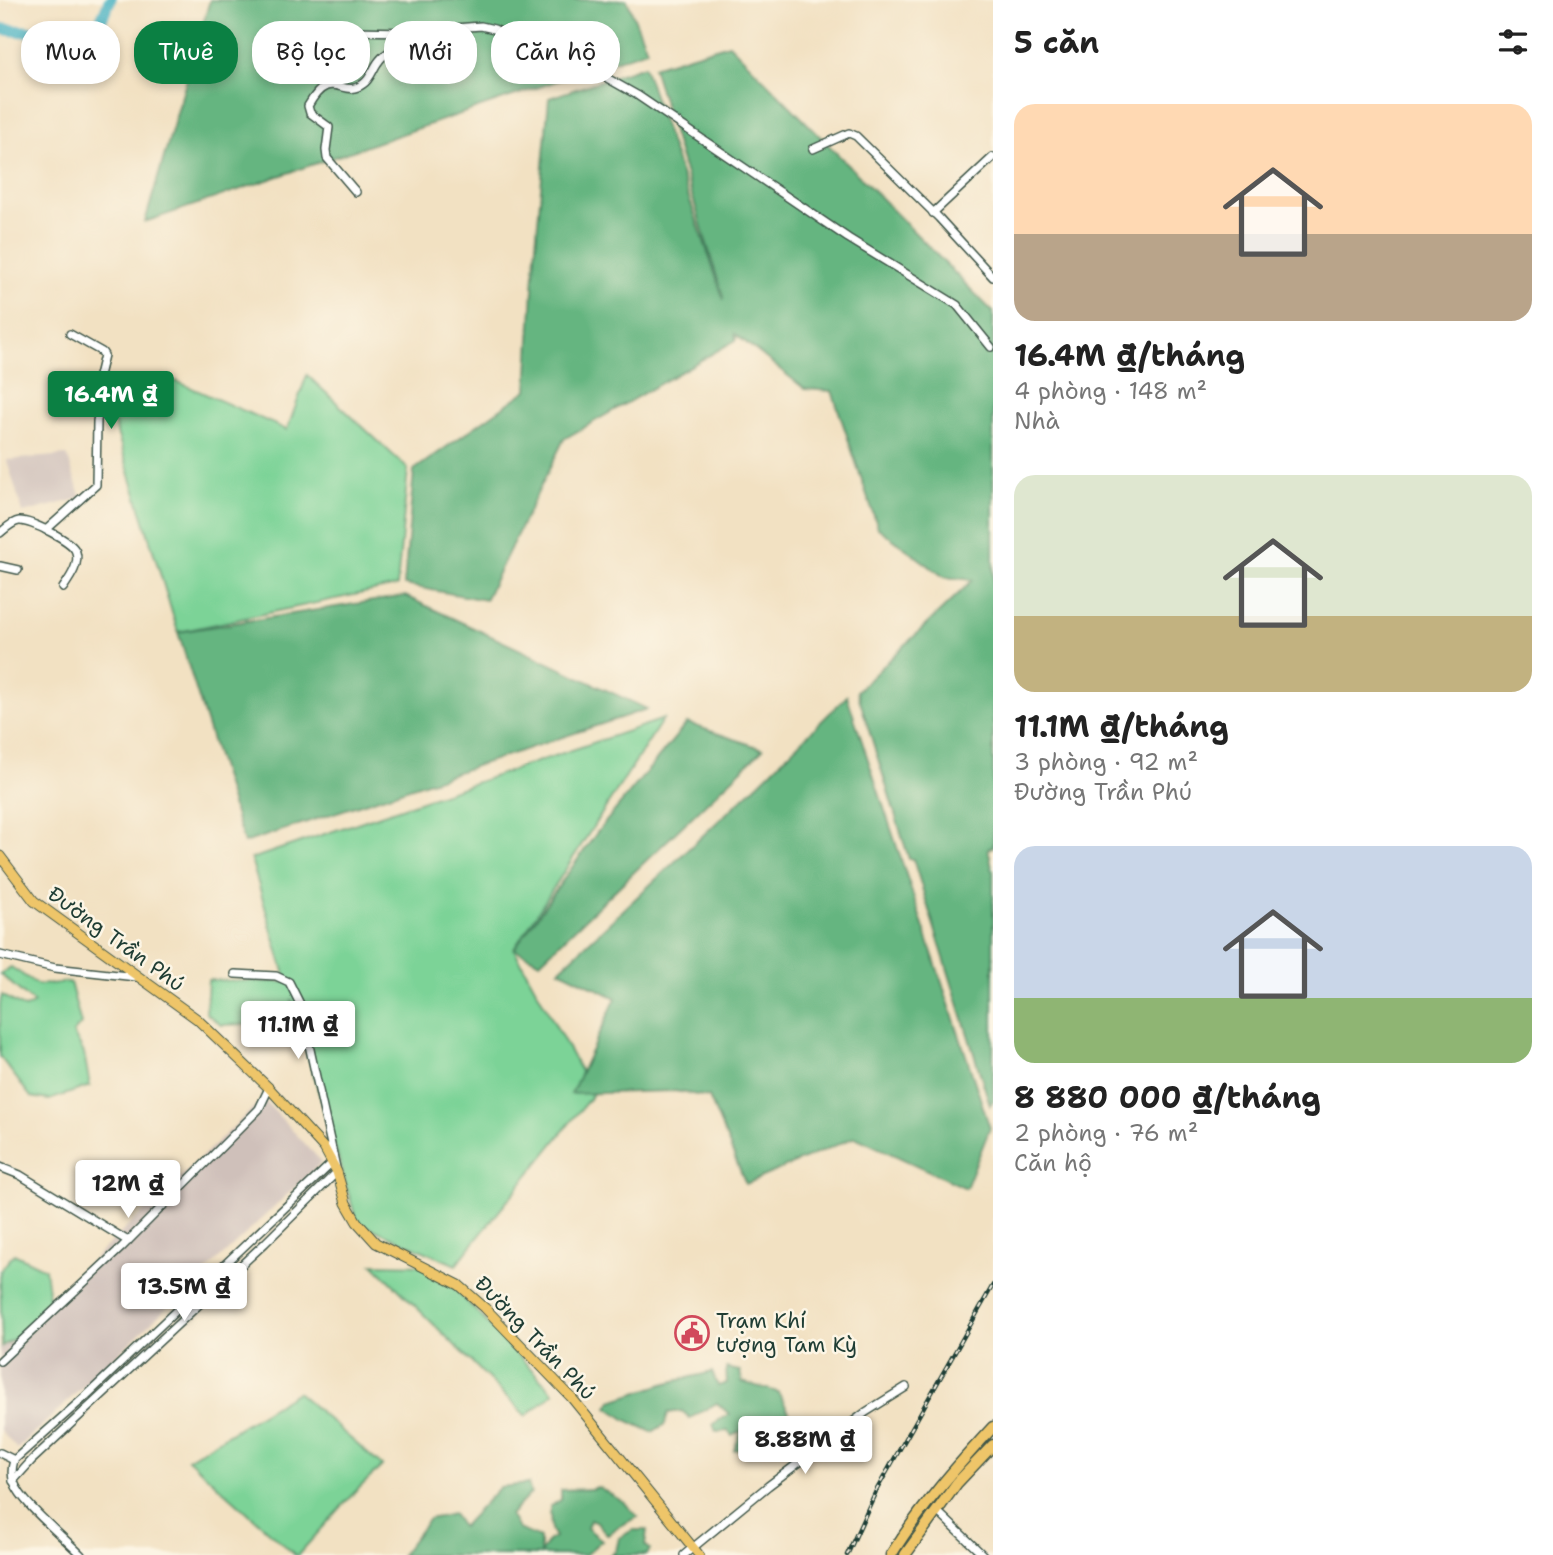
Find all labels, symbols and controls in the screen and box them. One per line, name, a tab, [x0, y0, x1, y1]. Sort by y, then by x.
chip: Mua	[21, 21, 120, 84]
chip: Thuê	[134, 21, 238, 84]
chip: Bộ lọc	[252, 21, 370, 84]
chip: Mới	[384, 21, 477, 84]
chip: Căn hộ	[491, 21, 620, 84]
text: 5 căn	[1014, 22, 1099, 63]
icon: filters	[1494, 23, 1532, 61]
icon: home	[1210, 149, 1336, 275]
text: 16.4M ₫/tháng	[1014, 335, 1245, 376]
pin: 16.4M ₫	[46, 372, 176, 431]
text: 4 phòng · 148 m²	[1014, 376, 1207, 406]
text: 16.4M ₫	[64, 379, 158, 409]
text: Nhà	[1014, 406, 1060, 436]
icon: home	[1210, 520, 1336, 646]
text: 11.1M ₫/tháng	[1014, 706, 1229, 747]
text: 3 phòng · 92 m²	[1014, 747, 1198, 777]
text: Đường Trần Phú	[1014, 777, 1192, 807]
street label: Đường Trần Phú	[42, 880, 190, 998]
icon: home	[1210, 891, 1336, 1017]
pin: 11.1M ₫	[233, 1002, 363, 1061]
text: 11.1M ₫	[257, 1009, 339, 1039]
text: 8 880 000 ₫/tháng	[1014, 1077, 1321, 1118]
text: 2 phòng · 76 m²	[1014, 1118, 1198, 1148]
text: Căn hộ	[1014, 1148, 1092, 1178]
pin: 12M ₫	[79, 1160, 177, 1220]
text: 12M ₫	[91, 1168, 165, 1198]
pin: 13.5M ₫	[119, 1264, 249, 1323]
street label: Đường Trần Phú	[468, 1270, 602, 1406]
text: 13.5M ₫	[137, 1271, 231, 1301]
place label: Trạm Khí tượng Tam Kỳ	[716, 1307, 857, 1359]
public building icon: Trạm Khí tượng Tam Kỳ	[673, 1314, 711, 1352]
pin: 8.88M ₫	[740, 1416, 870, 1476]
text: 8.88M ₫	[754, 1424, 856, 1454]

